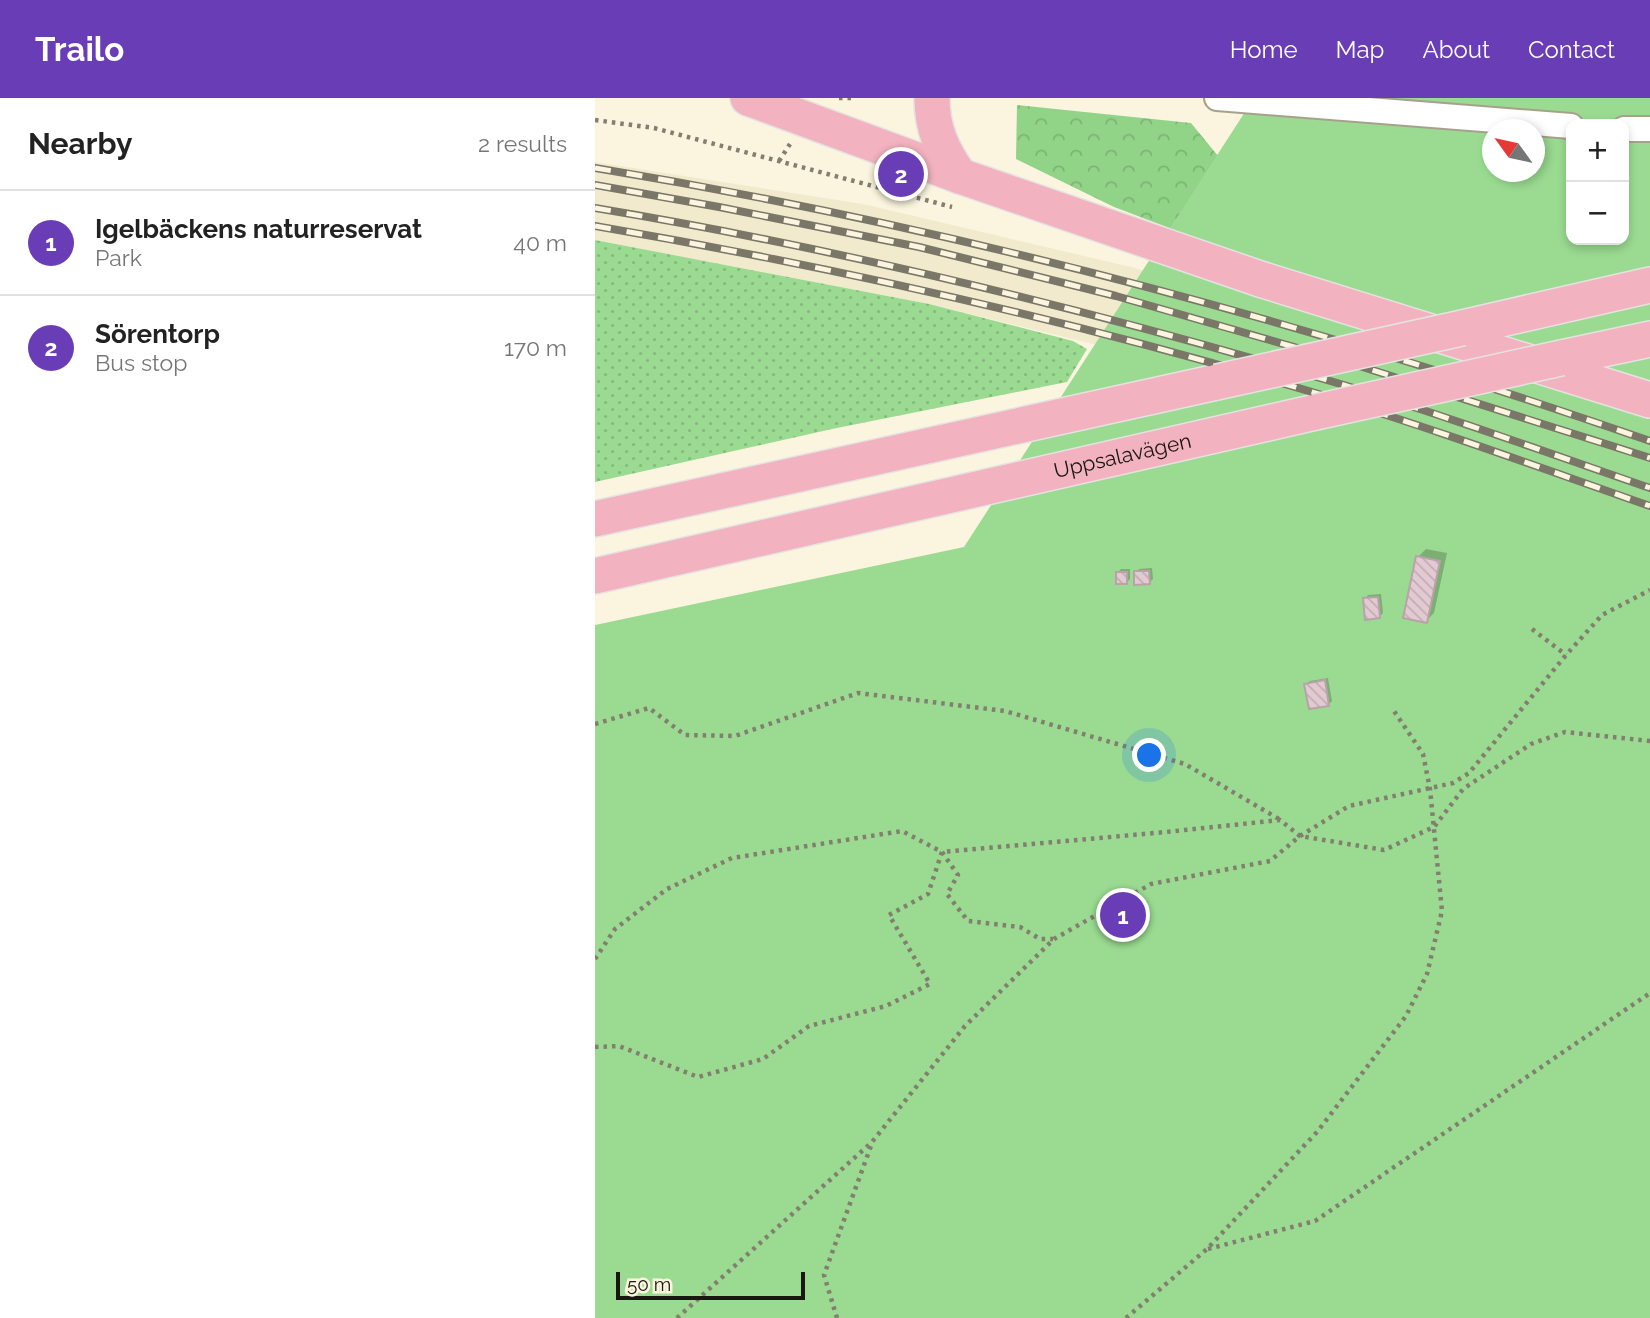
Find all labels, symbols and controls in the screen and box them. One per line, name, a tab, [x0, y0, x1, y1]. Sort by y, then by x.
text: Trailo	[35, 30, 124, 69]
text: Home	[1230, 35, 1298, 64]
text: Map	[1336, 35, 1384, 64]
text: About	[1422, 35, 1490, 64]
text: Contact	[1528, 35, 1615, 64]
north arrow	[1482, 119, 1545, 182]
map controls	[1566, 119, 1629, 245]
button: +	[1566, 119, 1629, 182]
text: Nearby	[28, 126, 132, 161]
text: 2 results	[478, 130, 567, 157]
pin: 2	[878, 148, 924, 200]
button: −	[1566, 182, 1629, 245]
text: Igelbäckens naturreservat	[95, 214, 422, 244]
text: 1	[45, 229, 57, 256]
text: 40 m	[513, 229, 567, 256]
text: Park	[95, 244, 142, 271]
text: Sörentorp	[95, 319, 220, 349]
text: 2	[45, 334, 57, 361]
text: 170 m	[504, 334, 567, 361]
text: Bus stop	[95, 349, 187, 376]
street label: Uppsalavägen	[1051, 428, 1193, 483]
your location	[1132, 738, 1166, 772]
pin: 1	[1100, 889, 1146, 941]
scale bar	[616, 1269, 805, 1301]
text: 50 m	[627, 1273, 671, 1295]

